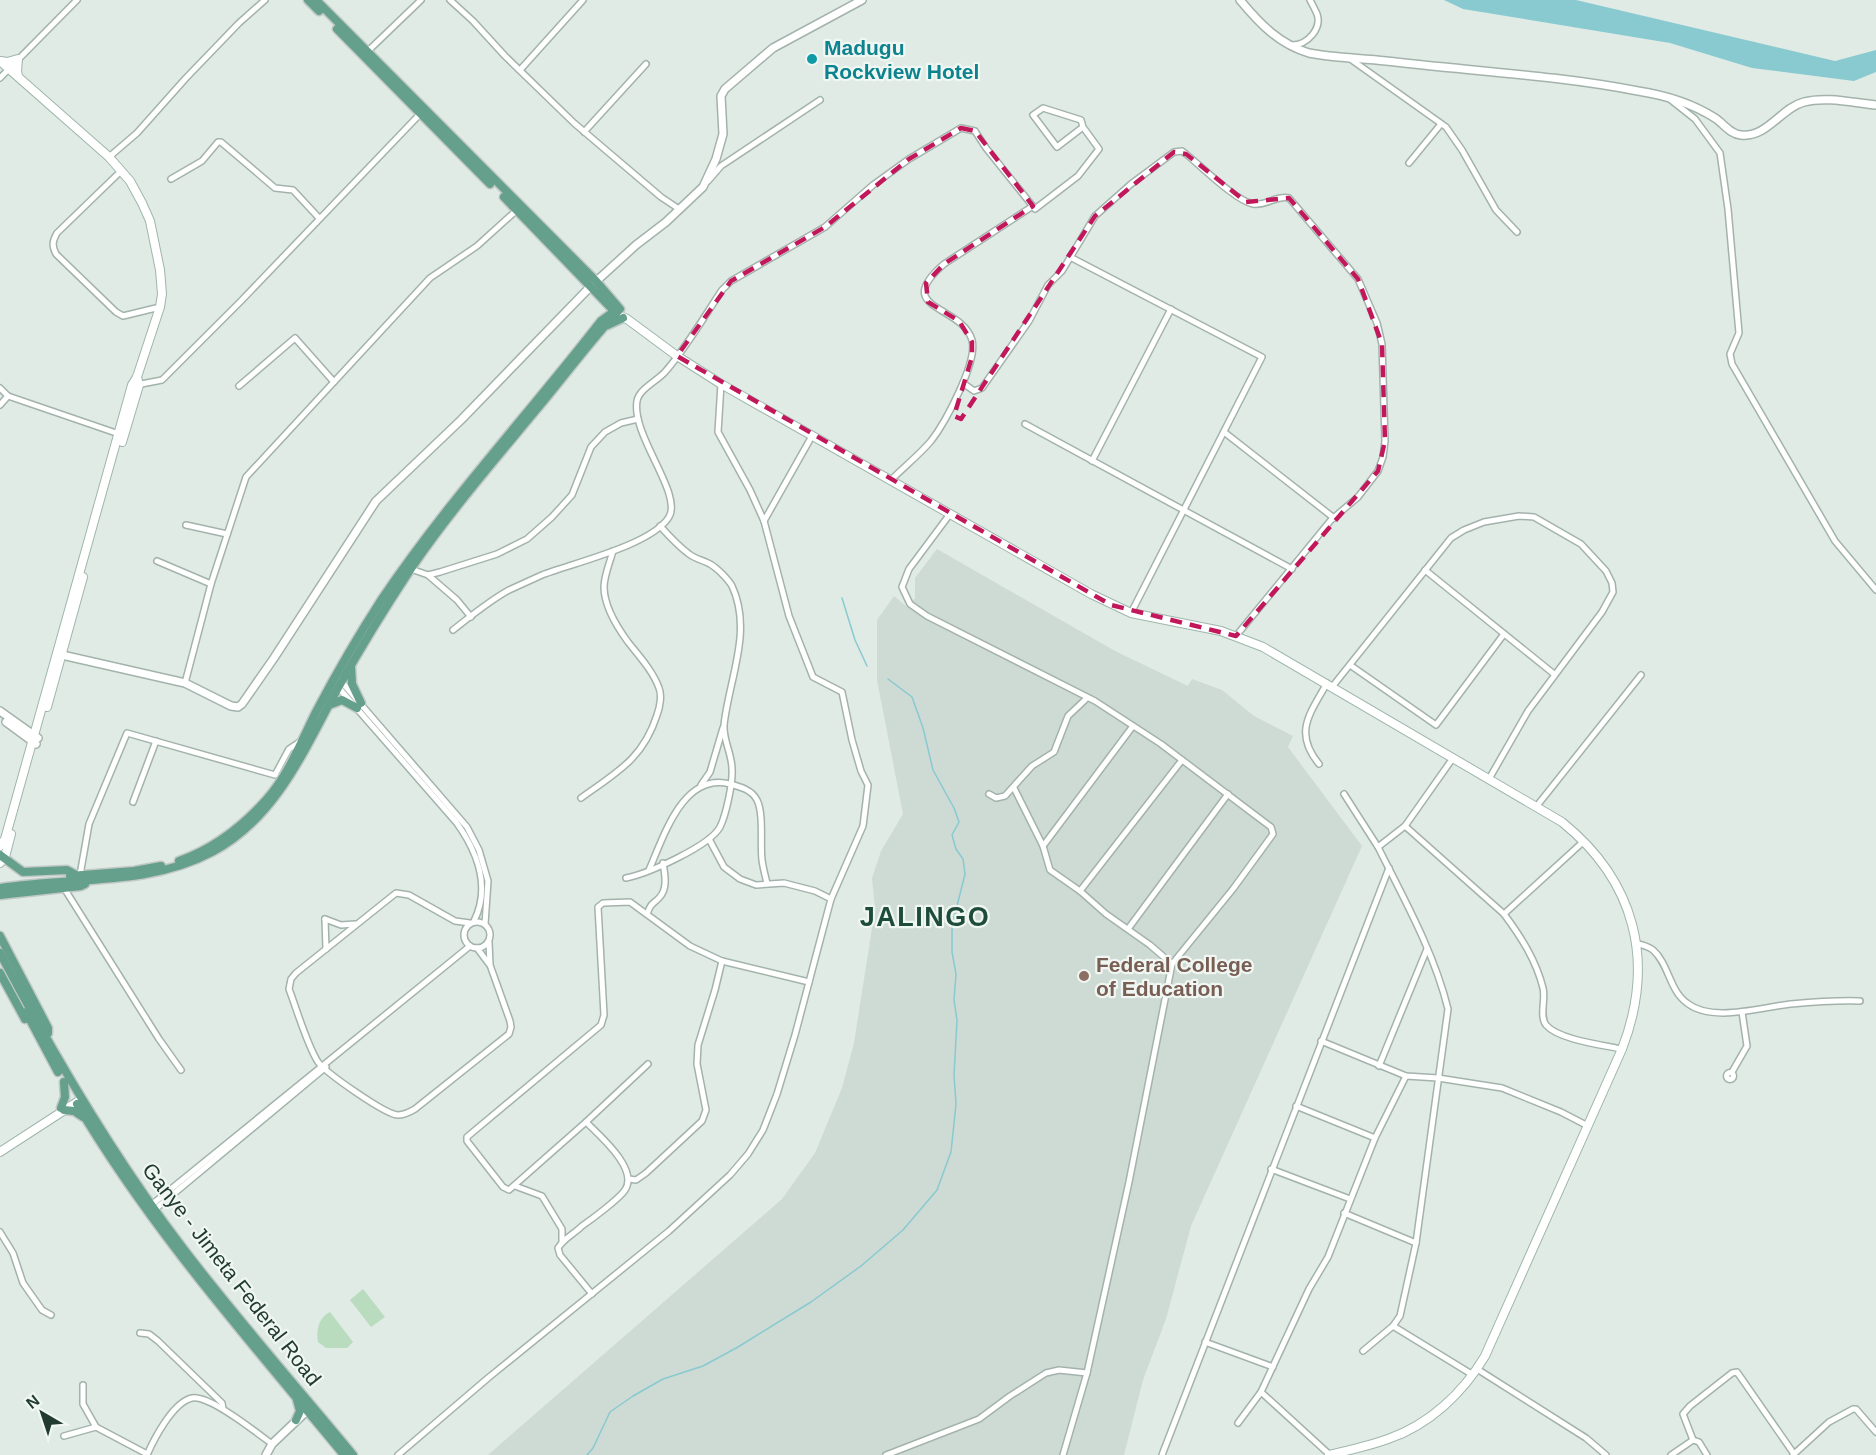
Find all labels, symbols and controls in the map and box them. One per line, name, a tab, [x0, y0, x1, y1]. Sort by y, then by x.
place label: Madugu Rockview Hotel	[824, 36, 979, 83]
marker: Madugu Rockview Hotel	[805, 52, 819, 66]
district label: JALINGO	[860, 902, 990, 932]
place label: Federal College of Education	[1096, 953, 1252, 1000]
marker: Federal College of Education	[1077, 969, 1091, 983]
street label: Ganye - Jimeta Federal Road	[138, 1158, 326, 1390]
north arrow	[12, 1383, 72, 1443]
text: N	[23, 1391, 43, 1412]

